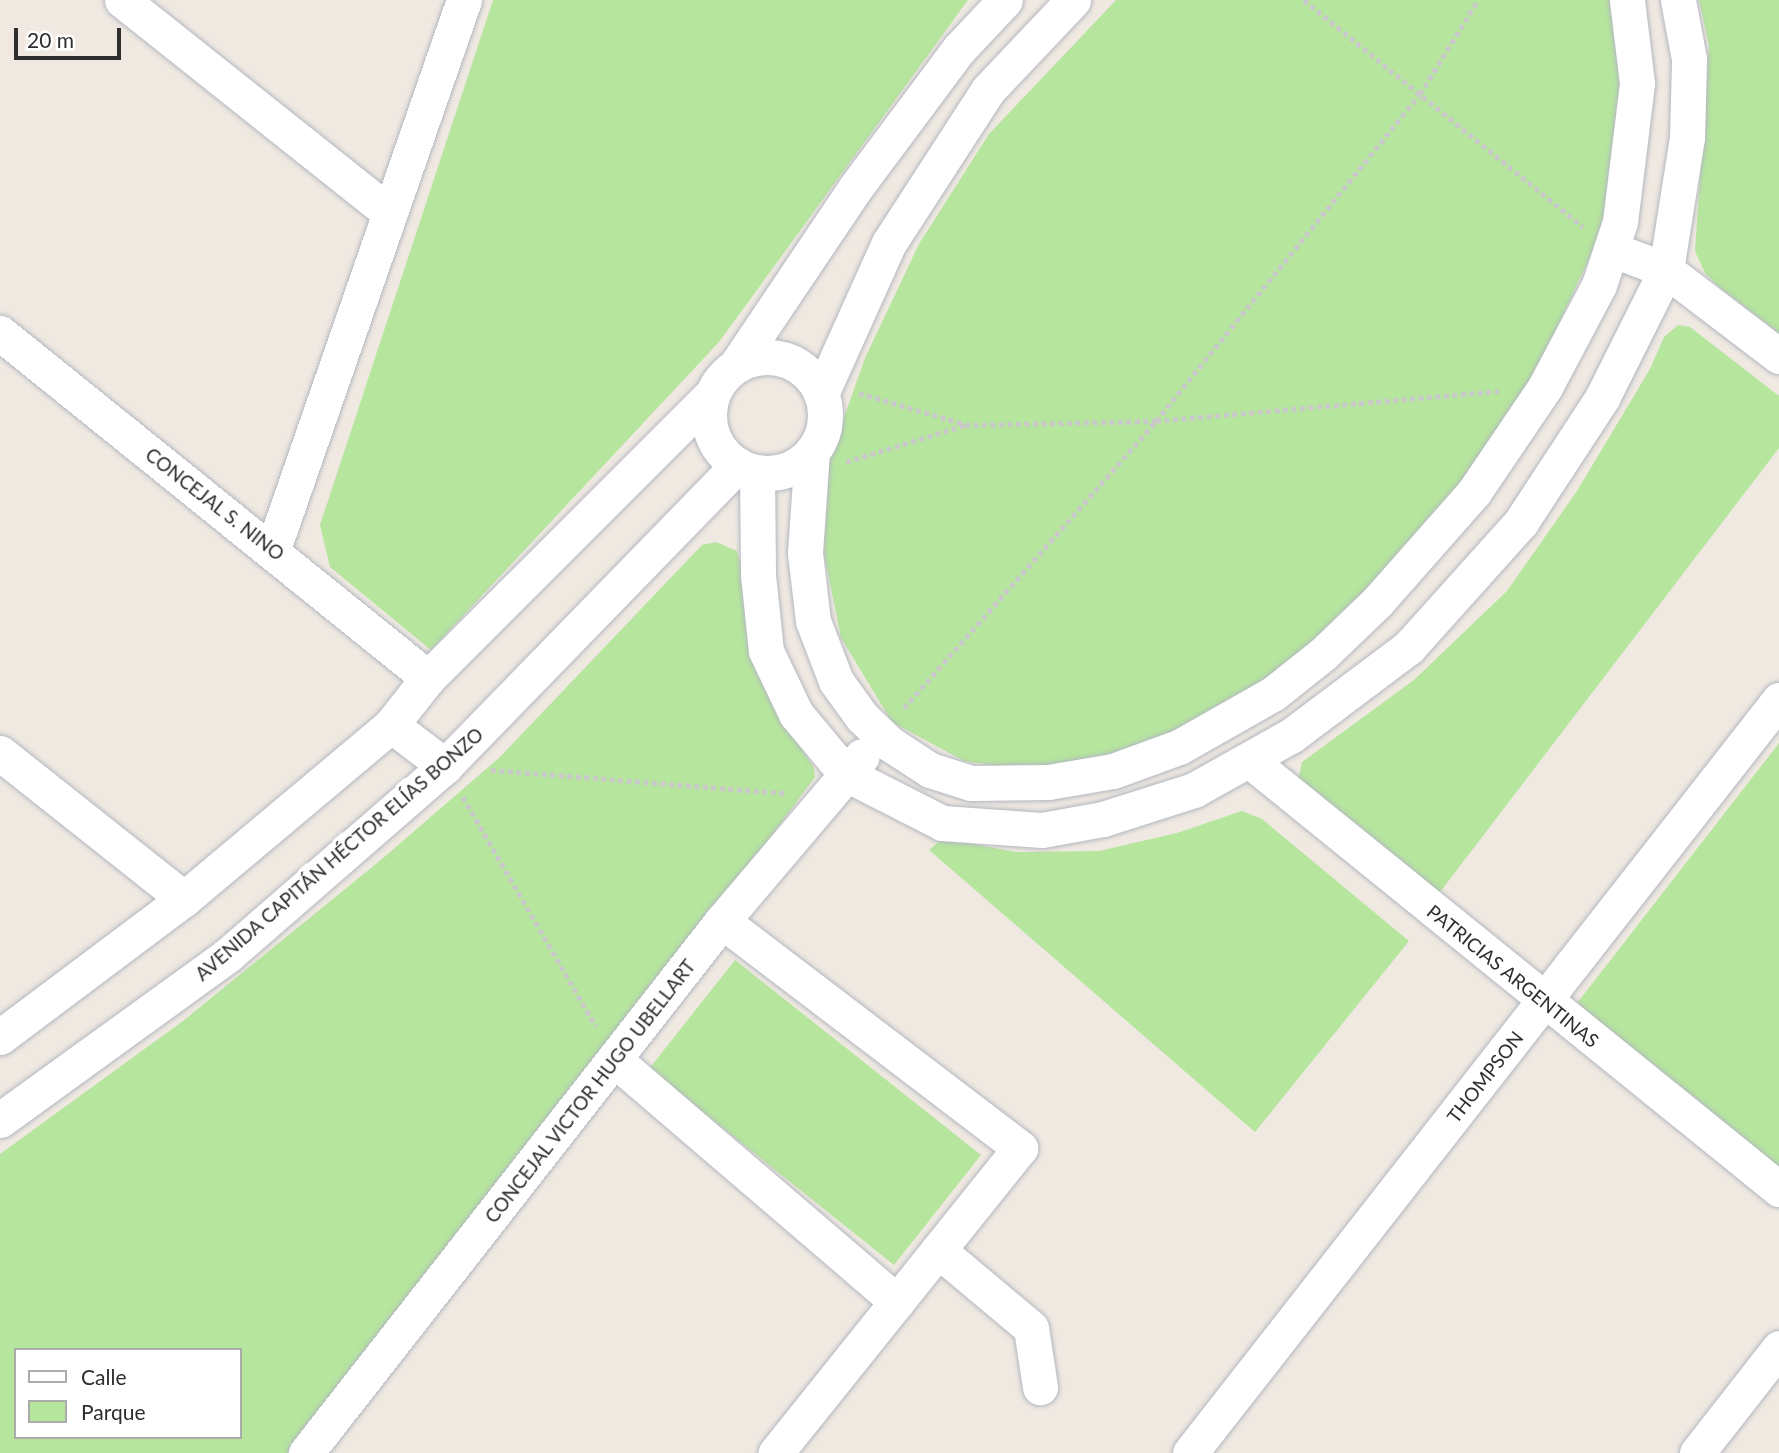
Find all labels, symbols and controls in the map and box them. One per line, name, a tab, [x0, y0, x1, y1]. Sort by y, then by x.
scale bar	[18, 14, 124, 58]
text: 20 m	[27, 27, 74, 52]
street label: CONCEJAL S. NINO	[141, 443, 289, 565]
street label: AVENIDA CAPITÁN HÉCTOR ELÍAS BONZO	[190, 723, 488, 985]
street label: PATRICIAS ARGENTINAS	[1422, 900, 1604, 1052]
street label: CONCEJAL VICTOR HUGO UBELLART	[480, 954, 700, 1228]
street label: THOMPSON	[1442, 1027, 1528, 1127]
legend	[14, 1348, 242, 1439]
text: Calle	[81, 1364, 126, 1389]
text: Parque	[81, 1399, 146, 1424]

